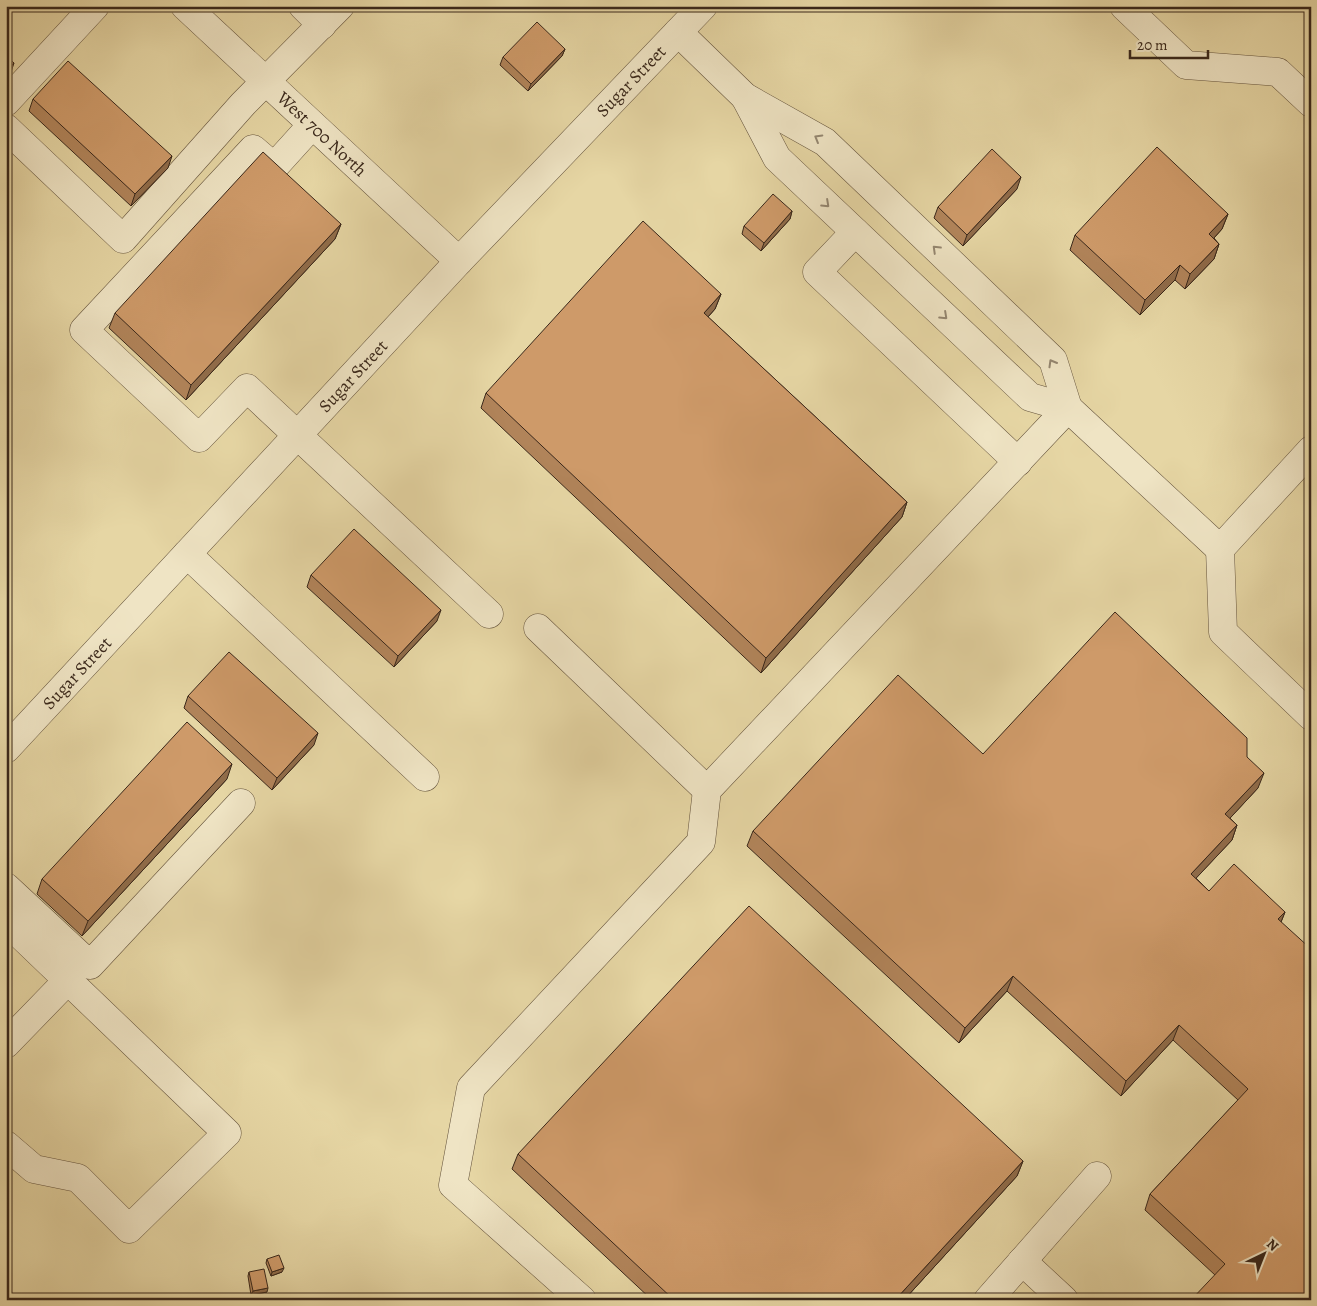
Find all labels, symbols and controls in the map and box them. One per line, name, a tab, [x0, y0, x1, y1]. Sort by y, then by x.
scale bar	[1130, 28, 1207, 60]
text: 20 m	[1137, 35, 1168, 55]
street label: Sugar Street	[591, 40, 671, 122]
street label: West 700 North	[271, 85, 372, 182]
one-way arrow	[814, 135, 823, 145]
one-way arrow	[820, 198, 829, 207]
one-way arrow	[933, 246, 942, 255]
one-way arrow	[938, 310, 947, 319]
street label: Sugar Street	[313, 334, 393, 418]
one-way arrow	[1048, 359, 1058, 368]
street label: Sugar Street	[37, 631, 117, 715]
north arrow	[1240, 1228, 1290, 1278]
text: N	[1262, 1234, 1283, 1255]

